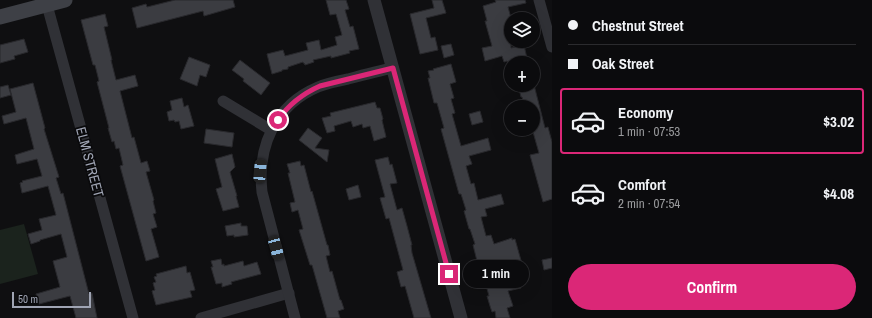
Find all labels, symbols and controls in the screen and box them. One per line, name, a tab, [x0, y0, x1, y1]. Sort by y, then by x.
map controls	[504, 12, 540, 136]
button: layers	[504, 12, 540, 48]
text: Chestnut Street	[592, 15, 684, 36]
text: Oak Street	[592, 53, 654, 74]
button: +	[504, 56, 540, 92]
button: −	[504, 100, 540, 136]
text: Economy	[618, 102, 673, 123]
icon: car	[570, 103, 606, 139]
route start	[269, 111, 287, 129]
text: $3.02	[823, 111, 854, 132]
text: 1 min · 07:53	[618, 123, 680, 140]
street label: ELM STREET	[72, 125, 108, 199]
car	[253, 159, 267, 183]
text: Comfort	[618, 174, 666, 195]
icon: car	[570, 175, 606, 211]
text: $4.08	[823, 183, 854, 204]
text: 2 min · 07:54	[618, 195, 680, 212]
car	[267, 235, 285, 261]
callout: 1 min	[463, 260, 529, 288]
button: Confirm	[568, 264, 856, 310]
route end	[440, 265, 458, 283]
text: 1 min	[482, 265, 510, 282]
scale bar	[12, 290, 91, 309]
text: 50 m	[18, 292, 38, 306]

